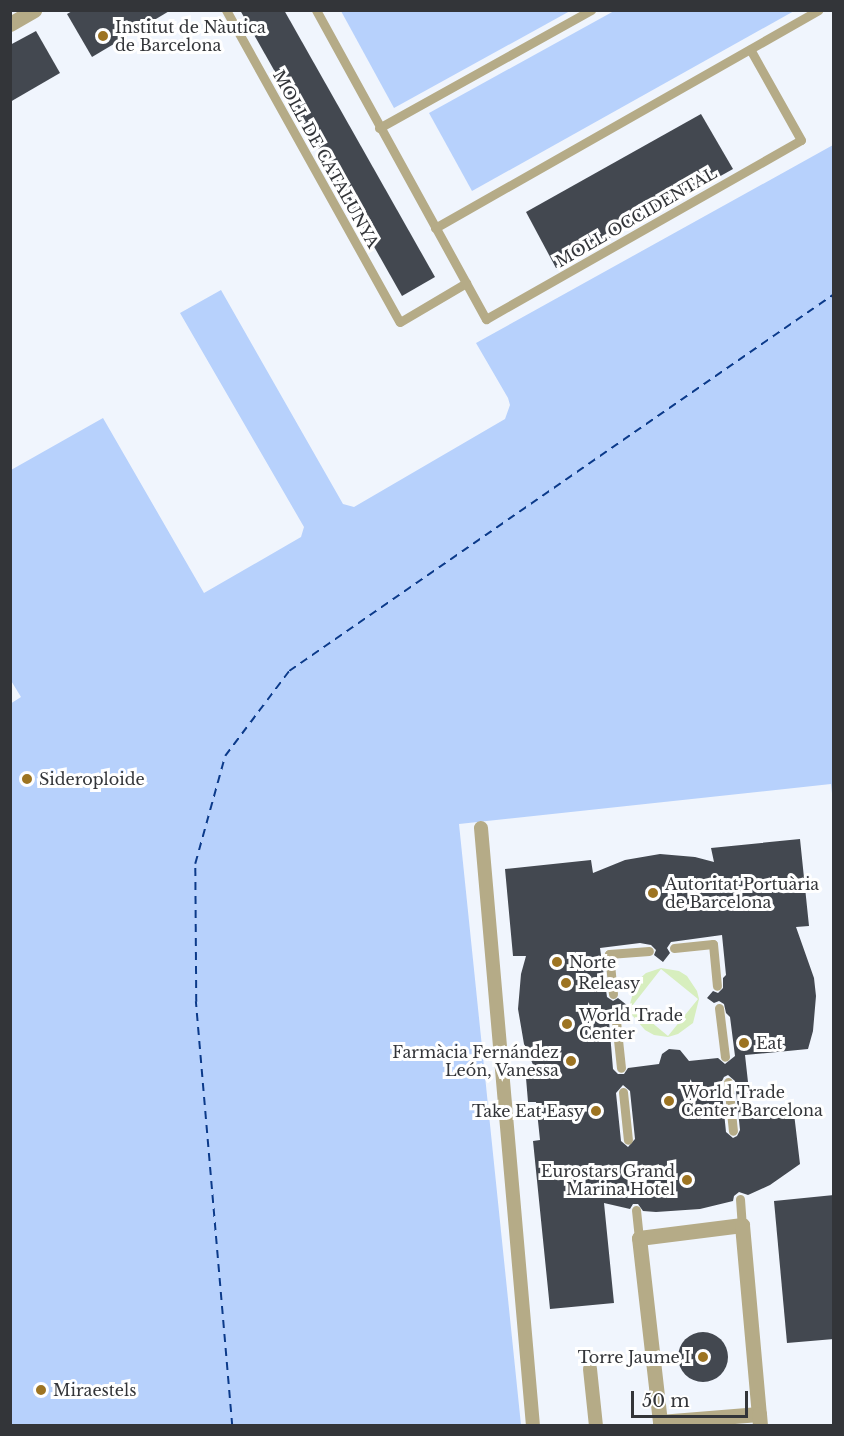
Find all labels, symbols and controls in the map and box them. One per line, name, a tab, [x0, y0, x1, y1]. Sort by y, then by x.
place label: Institut de Nàutica de Barcelona	[115, 17, 266, 55]
marker: Institut de Nàutica de Barcelona	[96, 29, 110, 43]
street label: MOLL DE CATALUNYA	[269, 67, 383, 251]
street label: MOLL OCCIDENTAL	[552, 163, 720, 271]
place label: Sideroploide	[39, 769, 145, 789]
marker: Sideroploide	[20, 772, 34, 786]
place label: Autoritat Portuària de Barcelona	[665, 874, 819, 912]
marker: Autoritat Portuària de Barcelona	[646, 886, 660, 900]
place label: Norte	[569, 952, 616, 972]
marker: Norte	[550, 955, 564, 969]
place label: Releasy	[578, 973, 640, 993]
marker: Releasy	[559, 976, 573, 990]
place label: World Trade Center	[579, 1005, 683, 1043]
marker: World Trade Center	[560, 1017, 574, 1031]
place label: Eat	[756, 1033, 783, 1053]
marker: Eat	[737, 1036, 751, 1050]
place label: Farmàcia Fernández León, Vanessa	[392, 1042, 559, 1080]
marker: Farmàcia Fernández León, Vanessa	[564, 1054, 578, 1068]
place label: World Trade Center Barcelona	[681, 1082, 823, 1120]
marker: World Trade Center Barcelona	[662, 1094, 676, 1108]
place label: Take Eat Easy	[472, 1101, 584, 1121]
marker: Take Eat Easy	[589, 1104, 603, 1118]
place label: Eurostars Grand Marina Hotel	[541, 1161, 675, 1199]
marker: Eurostars Grand Marina Hotel	[680, 1173, 694, 1187]
place label: Torre Jaume I	[578, 1347, 691, 1367]
marker: Torre Jaume I	[696, 1350, 710, 1364]
scale bar	[634, 1379, 751, 1417]
place label: Miraestels	[53, 1380, 137, 1400]
marker: Miraestels	[34, 1383, 48, 1397]
text: 50 m	[642, 1390, 690, 1412]

